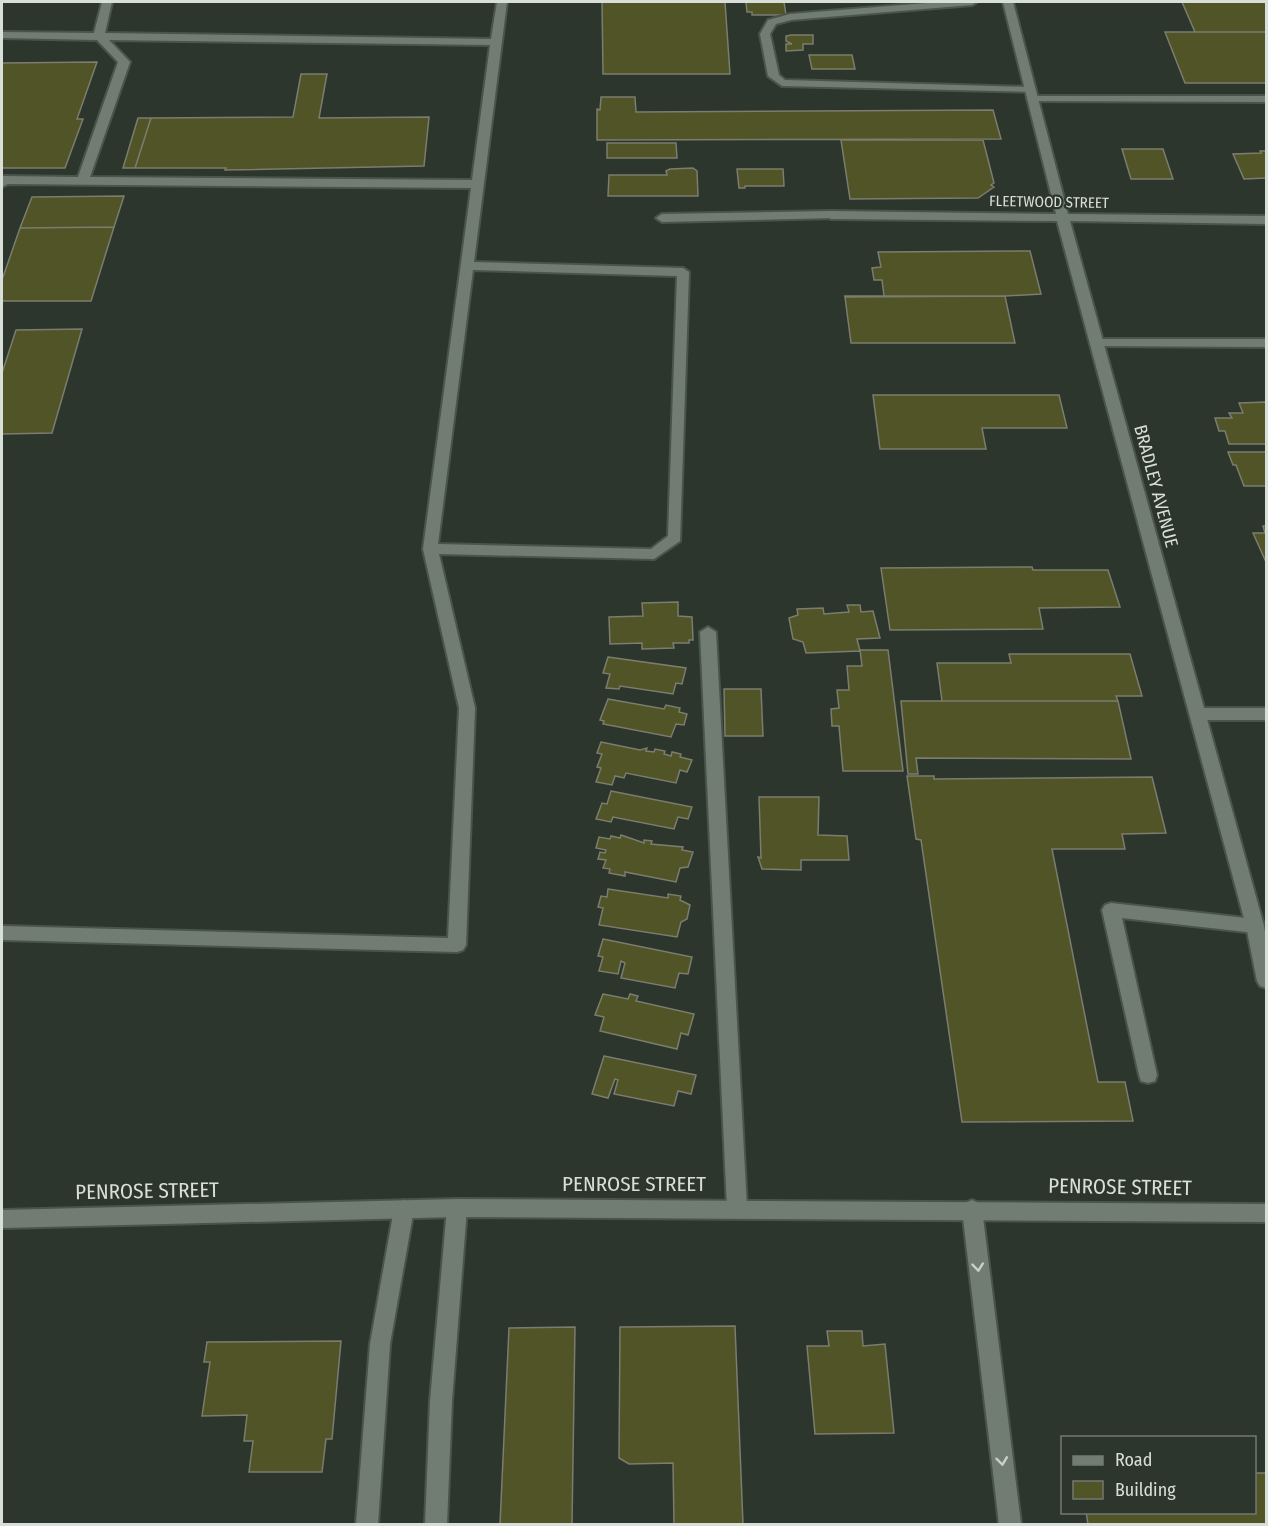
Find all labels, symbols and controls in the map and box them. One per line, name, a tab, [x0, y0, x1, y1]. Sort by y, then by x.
street label: FLEETWOOD STREET	[989, 192, 1109, 212]
street label: BRADLEY AVENUE	[1129, 422, 1183, 550]
street label: PENROSE STREET	[562, 1171, 706, 1197]
street label: PENROSE STREET	[1048, 1173, 1192, 1201]
street label: PENROSE STREET	[75, 1177, 219, 1205]
one-way arrow	[972, 1263, 984, 1272]
legend	[1061, 1436, 1256, 1514]
text: Road	[1115, 1449, 1152, 1471]
one-way arrow	[996, 1456, 1008, 1466]
text: Building	[1115, 1479, 1176, 1501]

